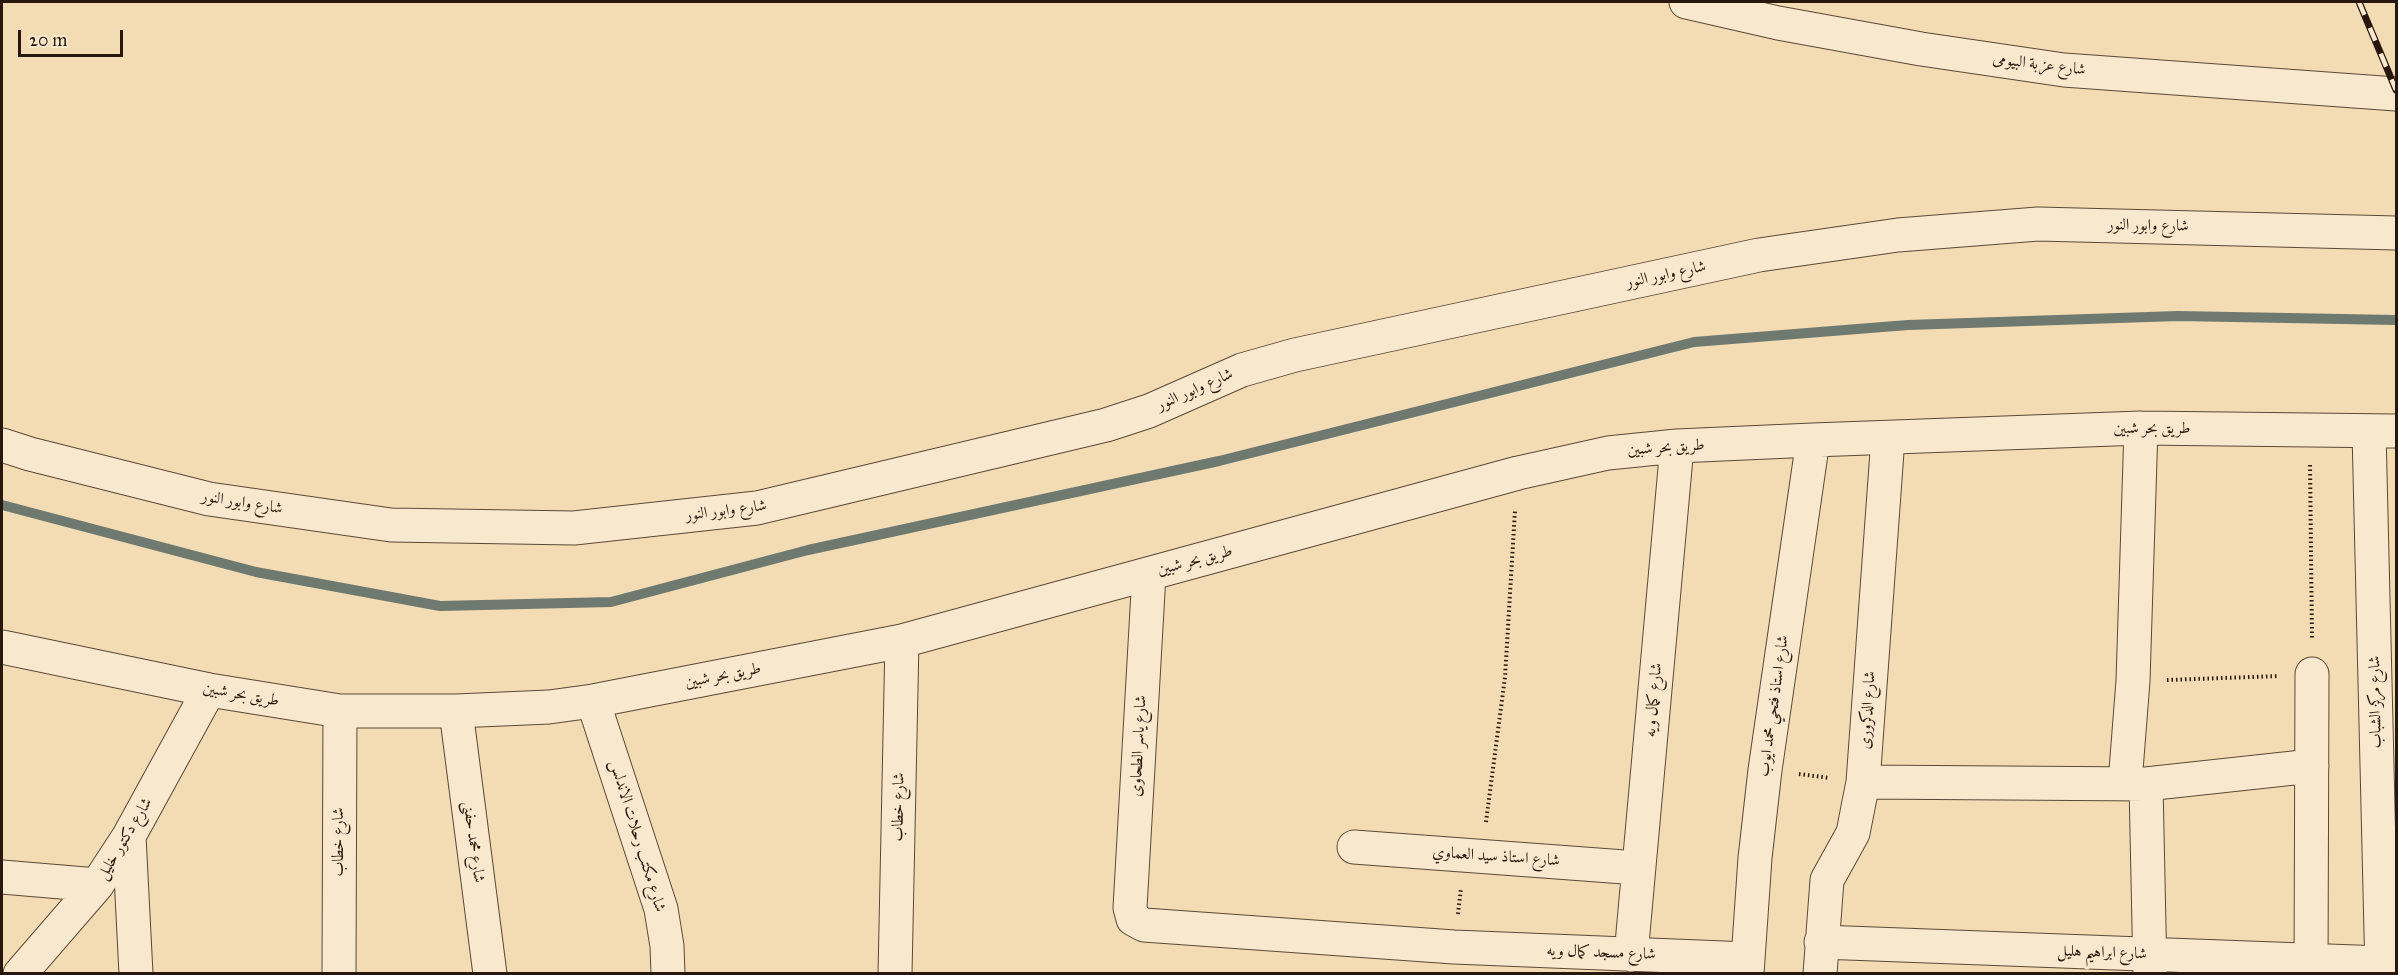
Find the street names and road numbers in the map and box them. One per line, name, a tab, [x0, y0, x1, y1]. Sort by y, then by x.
street label: شارع عزبة البيومى	[1991, 50, 2087, 80]
street label: شارع وابور النور	[2107, 216, 2189, 236]
street label: شارع وابور النور	[1624, 257, 1708, 293]
street label: شارع وابور النور	[1154, 365, 1236, 415]
street label: طريق بحر شبين	[2113, 419, 2191, 439]
street label: طريق بحر شبين	[1627, 436, 1705, 460]
street label: شارع وابور النور	[200, 487, 284, 519]
street label: شارع وابور النور	[684, 497, 768, 525]
street label: طريق بحر شبين	[1155, 542, 1235, 580]
street label: شارع استاذ فتحي محمد ايوب	[1755, 634, 1793, 778]
street label: شارع مركز الشباب	[2366, 655, 2386, 749]
street label: طريق بحر شبين	[683, 659, 763, 693]
street label: شارع كمال ويه	[1641, 662, 1667, 738]
street label: شارع الدكرورى	[1856, 670, 1880, 750]
street label: طريق بحر شبين	[201, 679, 281, 711]
street label: شارع ياسر الطحاوى	[1127, 695, 1151, 797]
street label: شارع مكتب رحلات الاندلس	[605, 758, 669, 914]
street label: شارع خطاب	[889, 772, 909, 842]
street label: شارع دكتور خليل	[93, 795, 157, 883]
street label: شارع محمد حفنى	[458, 800, 488, 884]
street label: شارع خطاب	[329, 808, 349, 876]
street label: شارع استاذ سيد العماوي	[1432, 843, 1560, 871]
street label: شارع مسجد كمال ويه	[1546, 941, 1656, 965]
street label: شارع ابراهيم هليل	[2057, 942, 2147, 964]

